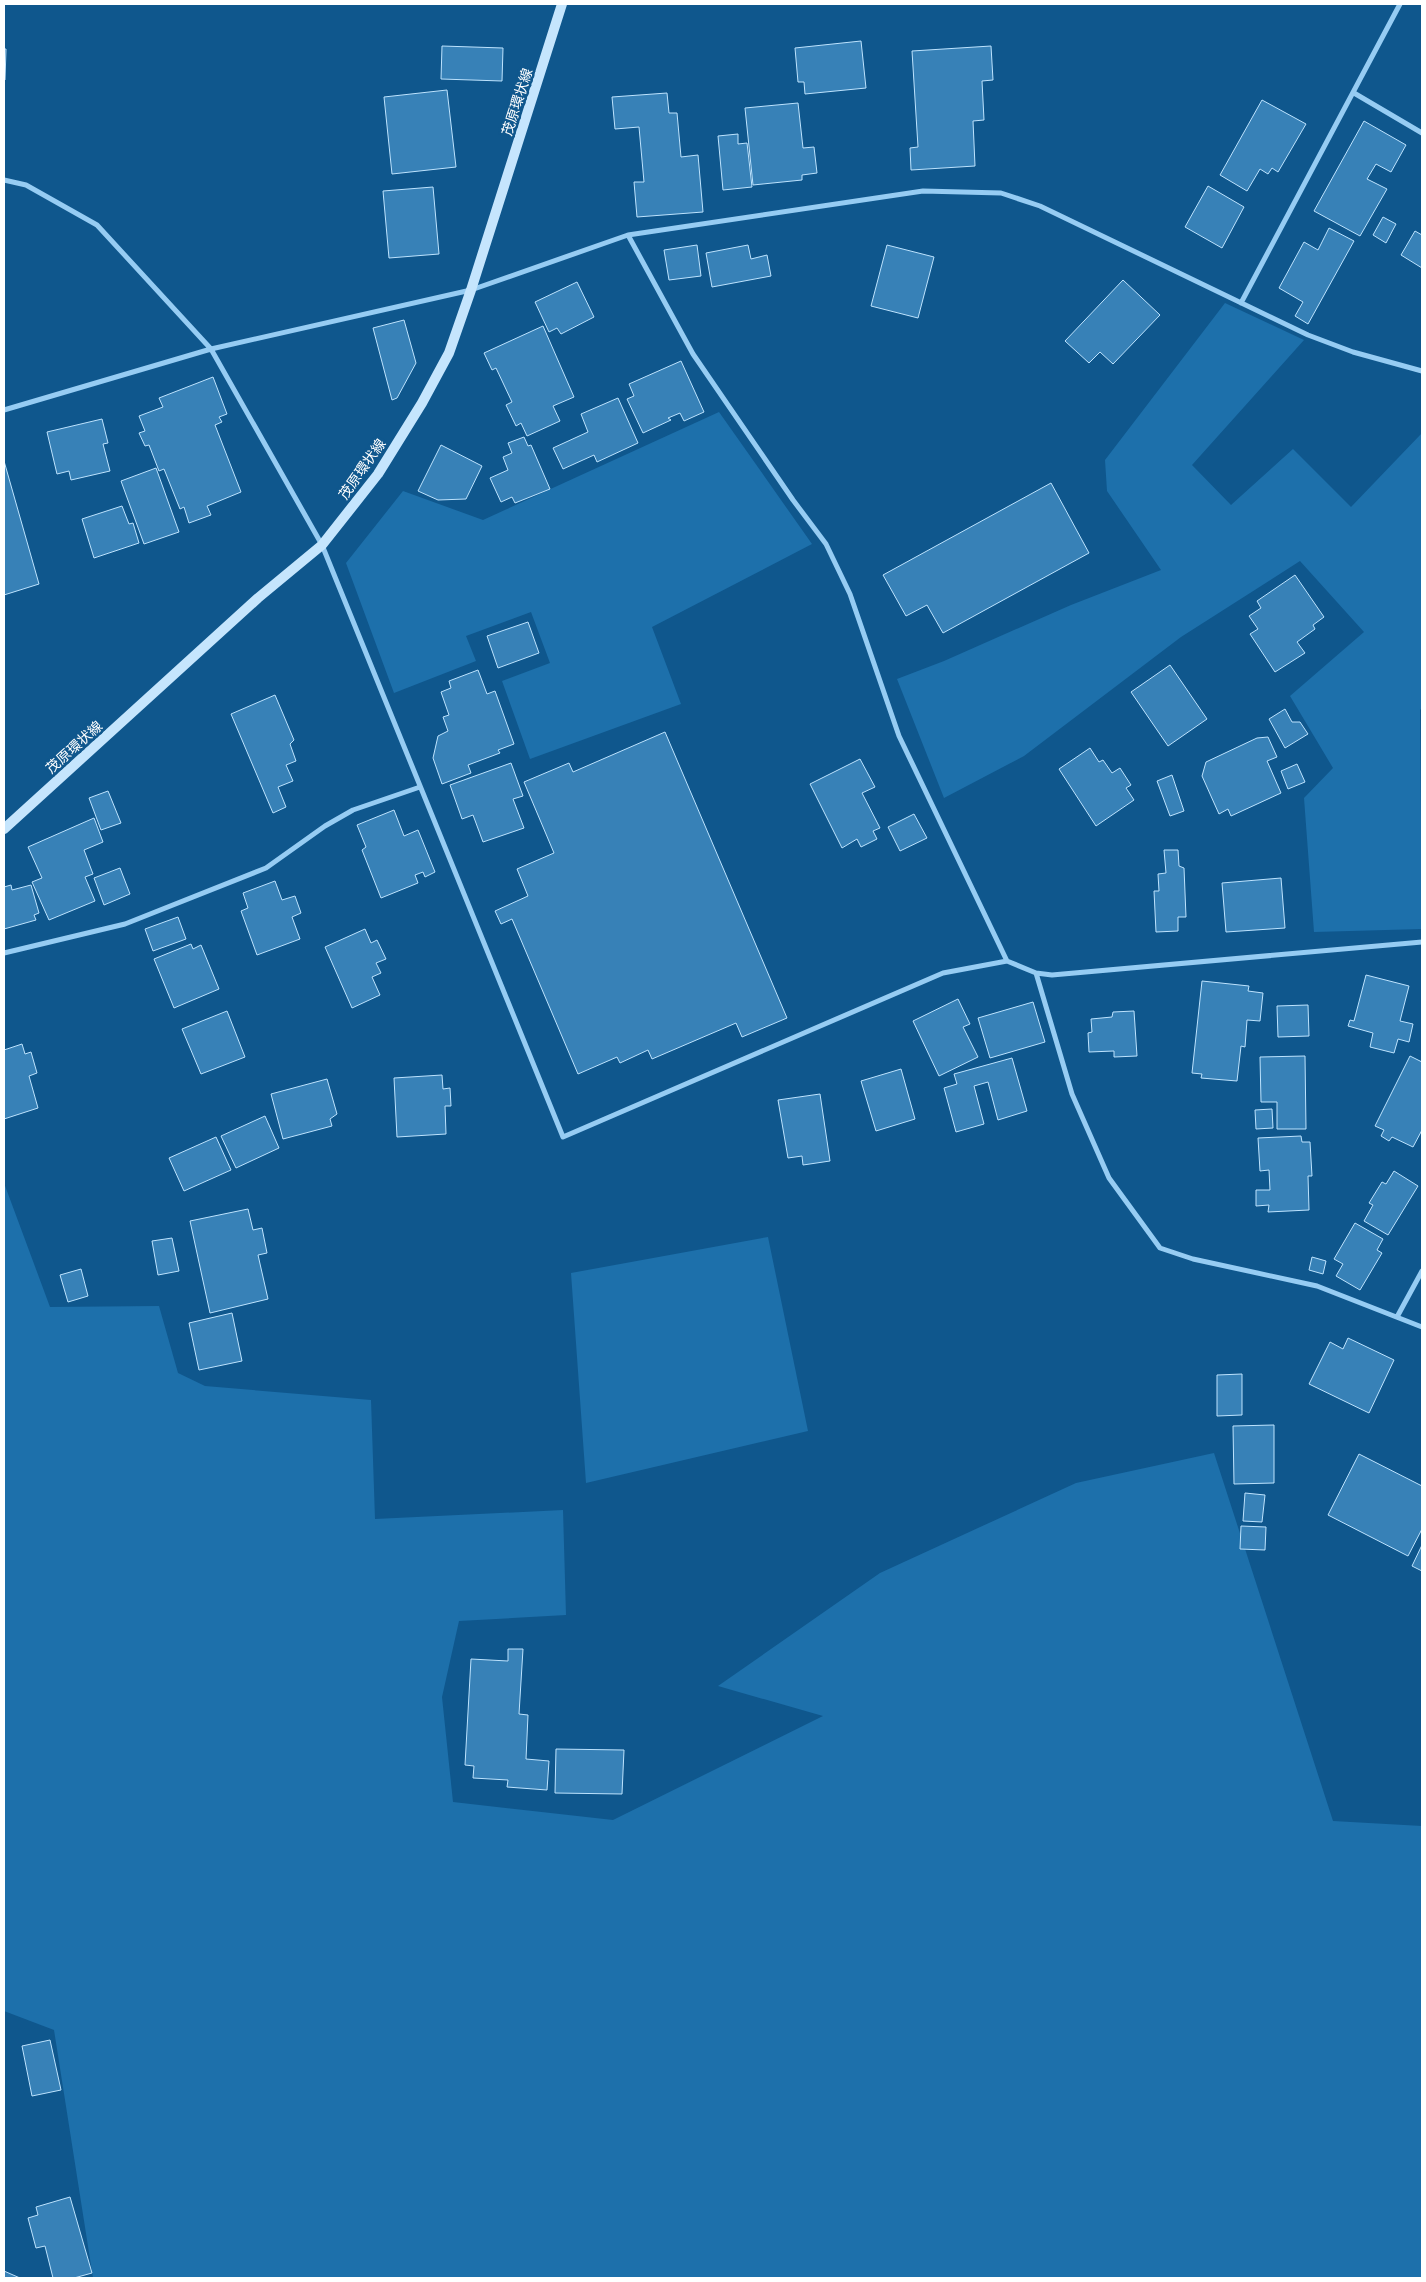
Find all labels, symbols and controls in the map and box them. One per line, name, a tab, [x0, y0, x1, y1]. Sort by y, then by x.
street label: 茂原環状線	[499, 66, 535, 138]
street label: 茂原環状線	[335, 436, 389, 502]
street label: 茂原環状線	[43, 718, 105, 776]

